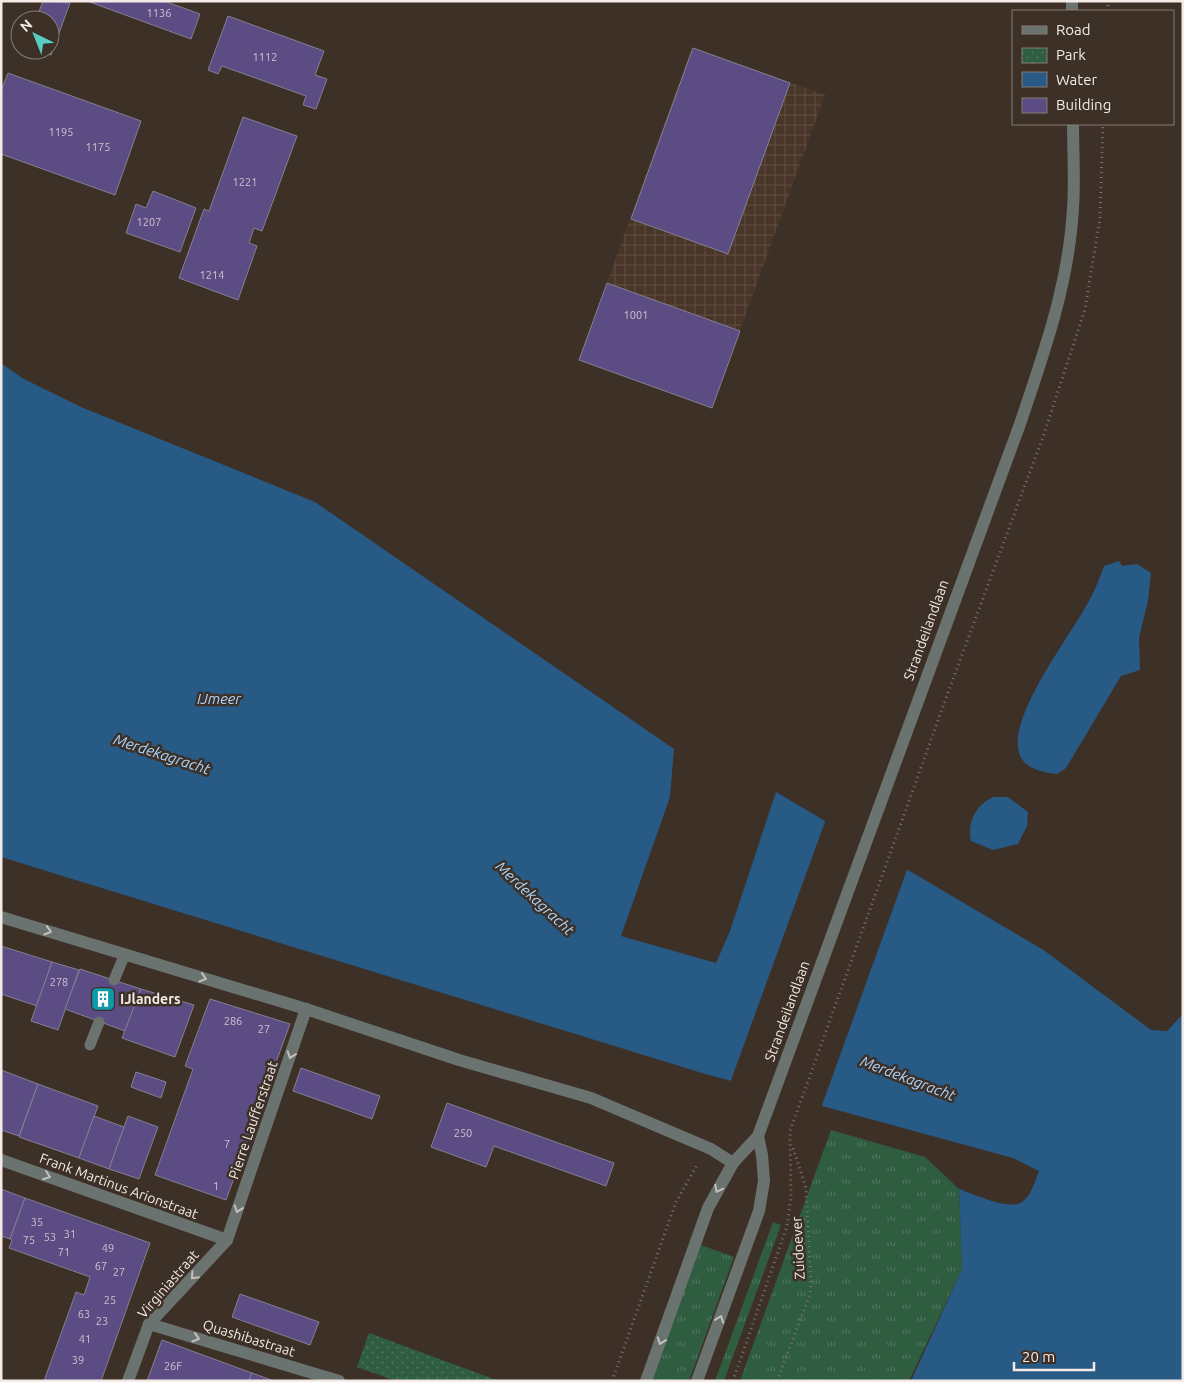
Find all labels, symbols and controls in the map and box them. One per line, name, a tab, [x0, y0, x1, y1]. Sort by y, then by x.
house number: 1136	[147, 7, 171, 19]
north arrow	[10, 10, 60, 60]
legend	[1012, 10, 1174, 125]
text: N	[17, 16, 35, 35]
text: Road	[1056, 21, 1091, 38]
text: Park	[1056, 46, 1086, 63]
house number: 1112	[253, 51, 277, 63]
text: Water	[1056, 71, 1097, 88]
text: Building	[1056, 96, 1111, 113]
house number: 1195	[49, 126, 73, 138]
house number: 1175	[86, 141, 110, 153]
house number: 1221	[233, 176, 257, 188]
house number: 1207	[137, 216, 161, 228]
house number: 1214	[200, 269, 224, 281]
house number: 1001	[624, 309, 648, 321]
street label: Strandeilandlaan	[900, 578, 952, 682]
water label: IJmeer	[197, 690, 242, 707]
water label: Merdekagracht	[112, 730, 212, 778]
water label: Merdekagracht	[493, 858, 578, 939]
one-way arrow	[43, 926, 52, 936]
street label: Strandeilandlaan	[761, 959, 813, 1063]
one-way arrow	[199, 973, 207, 983]
house number: 278	[50, 976, 68, 988]
building icon: IJlanders	[90, 986, 116, 1012]
place label: IJlanders	[120, 991, 181, 1007]
house number: 286	[224, 1015, 242, 1027]
house number: 27	[258, 1023, 270, 1035]
one-way arrow	[286, 1051, 296, 1059]
water label: Merdekagracht	[858, 1052, 958, 1104]
street label: Pierre Laufferstraat	[225, 1058, 281, 1181]
house number: 250	[454, 1127, 472, 1139]
house number: 7	[224, 1138, 230, 1150]
street label: Frank Martinus Arionstraat	[38, 1150, 201, 1222]
one-way arrow	[42, 1170, 51, 1180]
house number: 1	[213, 1180, 219, 1192]
one-way arrow	[714, 1184, 724, 1193]
one-way arrow	[234, 1204, 244, 1213]
street label: Zuidoever	[788, 1215, 808, 1280]
house number: 35	[31, 1216, 43, 1228]
house number: 31	[64, 1228, 76, 1240]
house number: 53	[44, 1231, 56, 1243]
house number: 75	[23, 1234, 35, 1246]
house number: 49	[102, 1242, 114, 1254]
house number: 71	[58, 1246, 70, 1258]
street label: Virginiastraat	[134, 1246, 202, 1321]
house number: 67	[95, 1260, 107, 1272]
house number: 27	[113, 1266, 125, 1278]
one-way arrow	[191, 1271, 200, 1280]
house number: 25	[104, 1294, 116, 1306]
house number: 63	[78, 1308, 90, 1320]
house number: 23	[96, 1315, 108, 1327]
one-way arrow	[714, 1315, 724, 1323]
street label: Quashibastraat	[201, 1316, 298, 1360]
one-way arrow	[192, 1332, 200, 1342]
house number: 41	[79, 1333, 91, 1345]
one-way arrow	[657, 1336, 667, 1344]
scale bar	[1014, 1340, 1094, 1372]
text: 20 m	[1022, 1348, 1055, 1365]
house number: 39	[72, 1354, 84, 1366]
house number: 26F	[164, 1360, 182, 1372]

